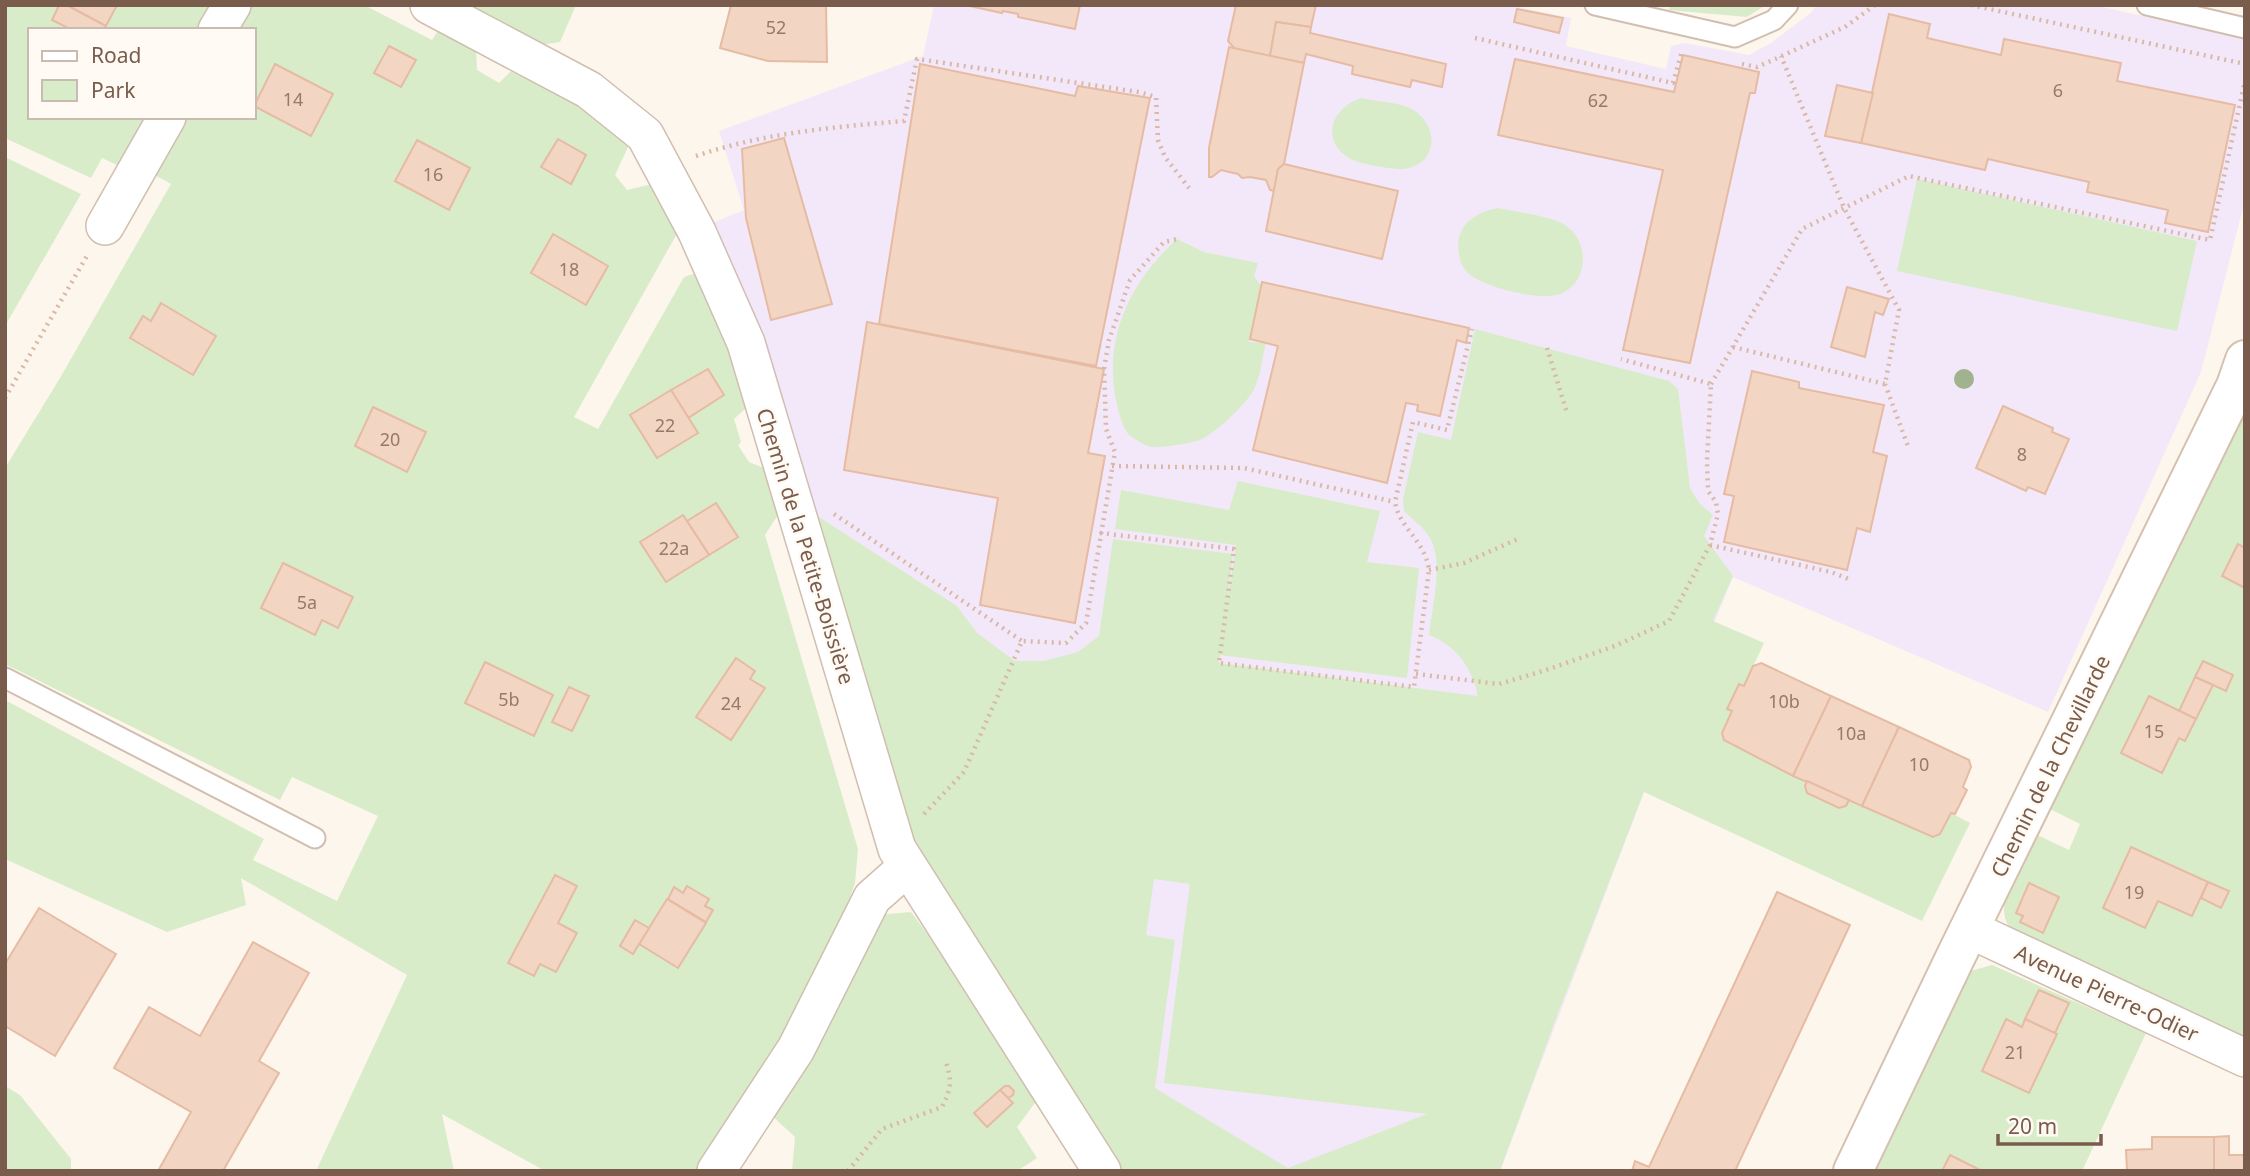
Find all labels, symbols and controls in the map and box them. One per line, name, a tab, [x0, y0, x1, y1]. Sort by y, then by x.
house number: 52	[766, 15, 786, 39]
legend	[28, 28, 256, 119]
text: Road	[91, 41, 141, 69]
text: Park	[91, 76, 136, 104]
house number: 6	[2053, 78, 2063, 102]
house number: 14	[283, 87, 303, 111]
house number: 62	[1588, 88, 1608, 112]
house number: 16	[423, 162, 443, 186]
house number: 18	[559, 257, 579, 281]
street label: Chemin de la Petite-Boissière	[751, 404, 861, 688]
house number: 22	[655, 413, 675, 437]
house number: 20	[380, 427, 400, 451]
house number: 8	[2017, 442, 2027, 466]
house number: 22a	[659, 536, 689, 560]
house number: 5a	[297, 590, 317, 614]
street label: Chemin de la Chevillarde	[1984, 650, 2116, 882]
house number: 5b	[498, 687, 520, 711]
house number: 10b	[1768, 689, 1800, 713]
house number: 24	[721, 691, 741, 715]
house number: 15	[2144, 719, 2164, 743]
house number: 10a	[1836, 721, 1866, 745]
house number: 10	[1909, 752, 1929, 776]
house number: 19	[2124, 880, 2144, 904]
street label: Avenue Pierre-Odier	[2010, 938, 2204, 1048]
house number: 21	[2005, 1040, 2025, 1064]
scale bar	[1998, 1102, 2101, 1146]
text: 20 m	[2008, 1112, 2057, 1140]

